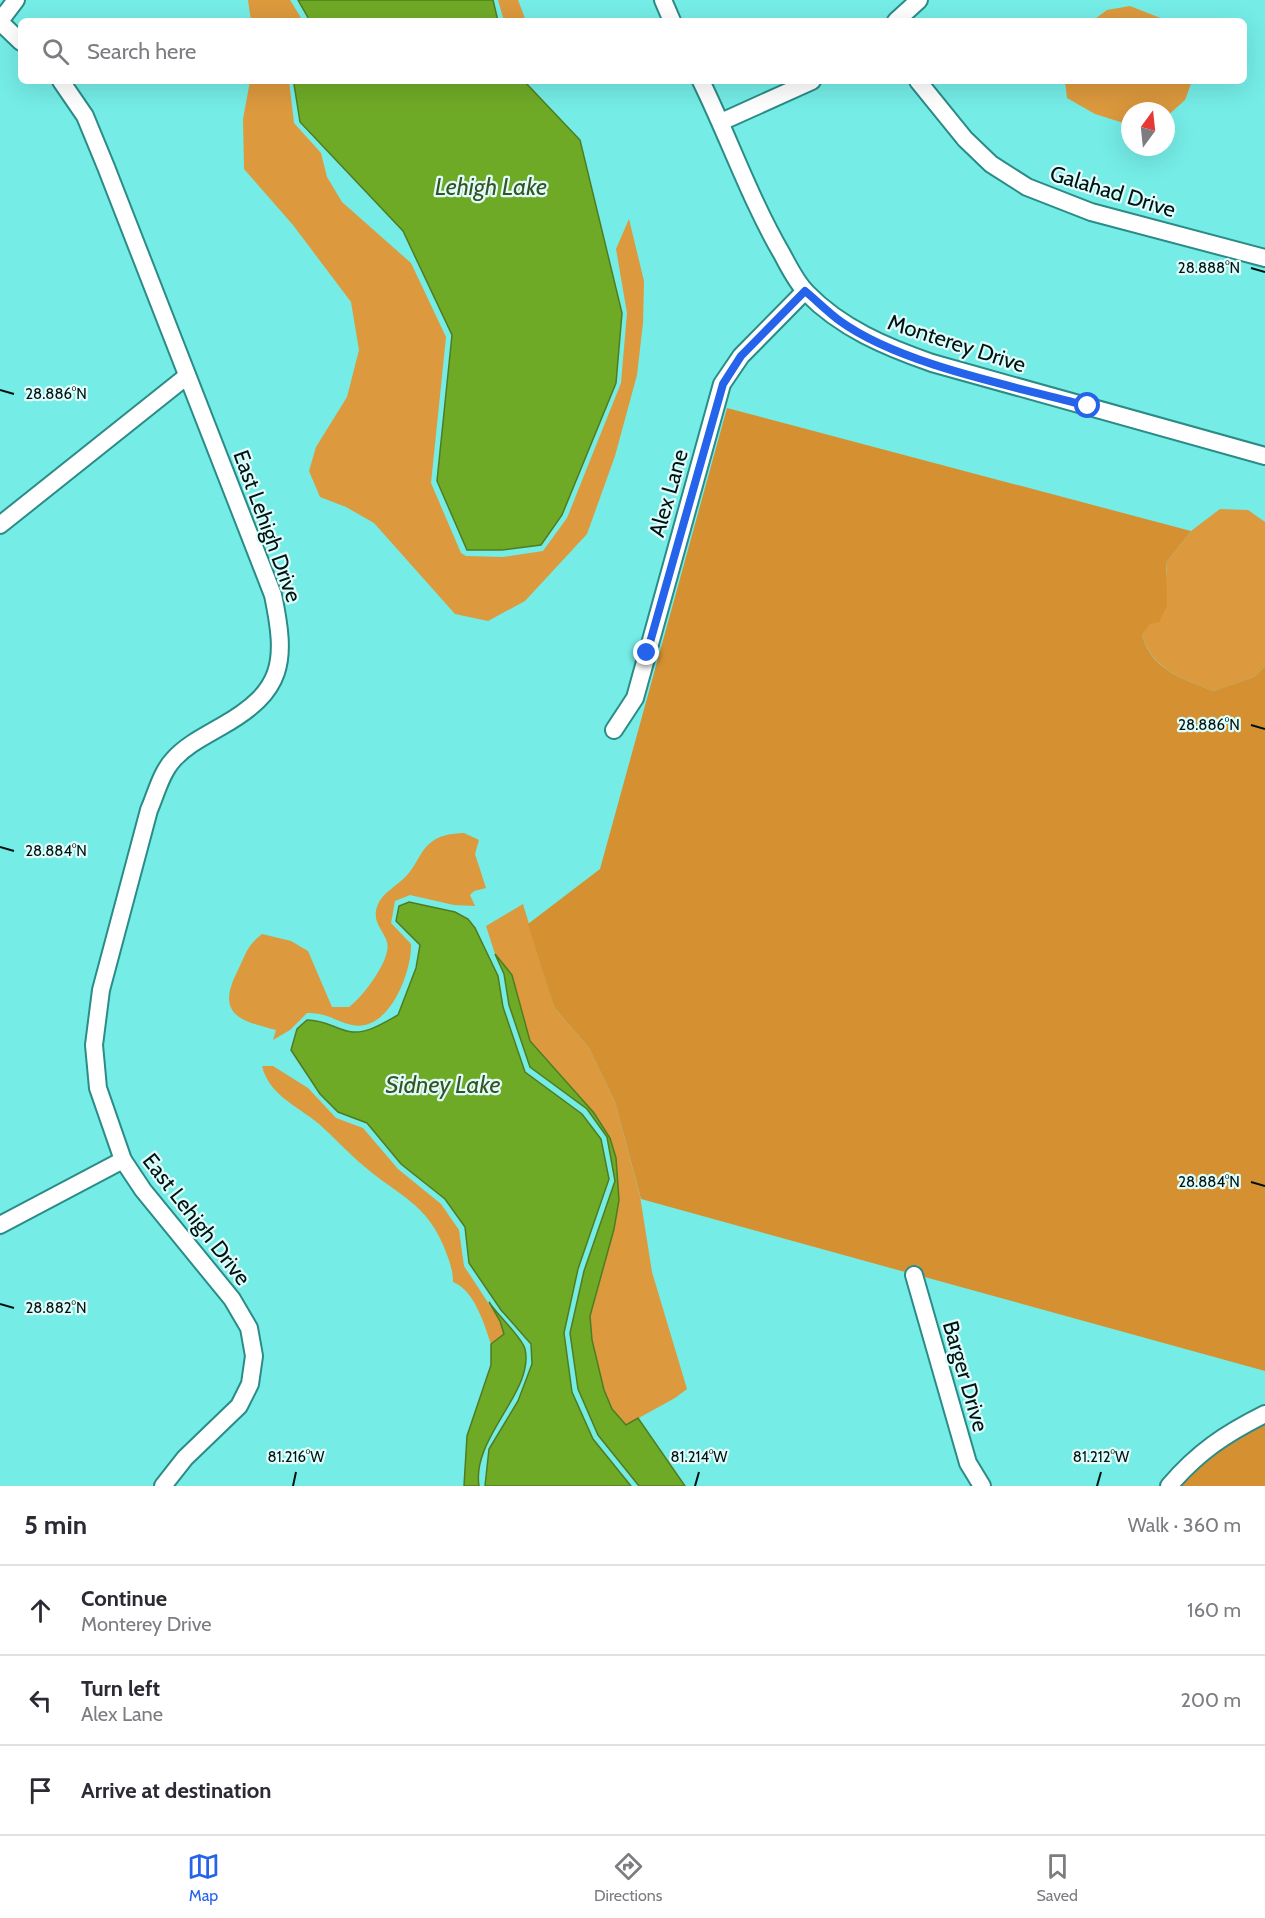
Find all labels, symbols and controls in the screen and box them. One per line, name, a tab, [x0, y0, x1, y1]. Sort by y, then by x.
search box	[18, 18, 1247, 84]
icon: search	[39, 35, 72, 68]
text: Search here	[87, 38, 196, 65]
north arrow	[1121, 102, 1175, 156]
street label: Galahad Drive	[1047, 160, 1179, 223]
water label: Lehigh Lake	[435, 172, 547, 201]
text: 28.888°N	[1178, 259, 1240, 277]
street label: Monterey Drive	[884, 308, 1029, 379]
text: 28.886°N	[25, 385, 87, 403]
route start	[1074, 392, 1100, 418]
street label: East Lehigh Drive	[227, 446, 308, 606]
street label: Alex Lane	[643, 446, 694, 540]
route end	[633, 639, 659, 665]
text: 28.886°N	[1178, 716, 1240, 734]
text: 28.884°N	[25, 842, 87, 860]
water label: Sidney Lake	[386, 1070, 500, 1099]
street label: East Lehigh Drive	[137, 1148, 257, 1291]
text: 28.884°N	[1178, 1173, 1240, 1191]
text: 28.882°N	[25, 1299, 87, 1317]
street label: Barger Drive	[937, 1318, 994, 1435]
text: 81.216°W	[268, 1448, 325, 1466]
text: 81.214°W	[671, 1448, 728, 1466]
text: 81.212°W	[1073, 1448, 1130, 1466]
text: 5 min	[24, 1509, 87, 1541]
text: Walk · 360 m	[1128, 1513, 1241, 1537]
text: Continue	[81, 1585, 167, 1612]
icon: ahead	[24, 1594, 57, 1627]
text: 160 m	[1187, 1598, 1241, 1622]
text: Monterey Drive	[81, 1612, 212, 1636]
text: Turn left	[81, 1675, 160, 1702]
icon: left	[24, 1684, 57, 1717]
text: 200 m	[1181, 1688, 1241, 1712]
text: Alex Lane	[81, 1702, 163, 1726]
icon: arrive	[24, 1774, 57, 1807]
text: Arrive at destination	[81, 1777, 271, 1804]
tab: Map	[187, 1850, 220, 1905]
tab: Directions	[594, 1850, 662, 1905]
tab: Saved	[1036, 1850, 1078, 1905]

